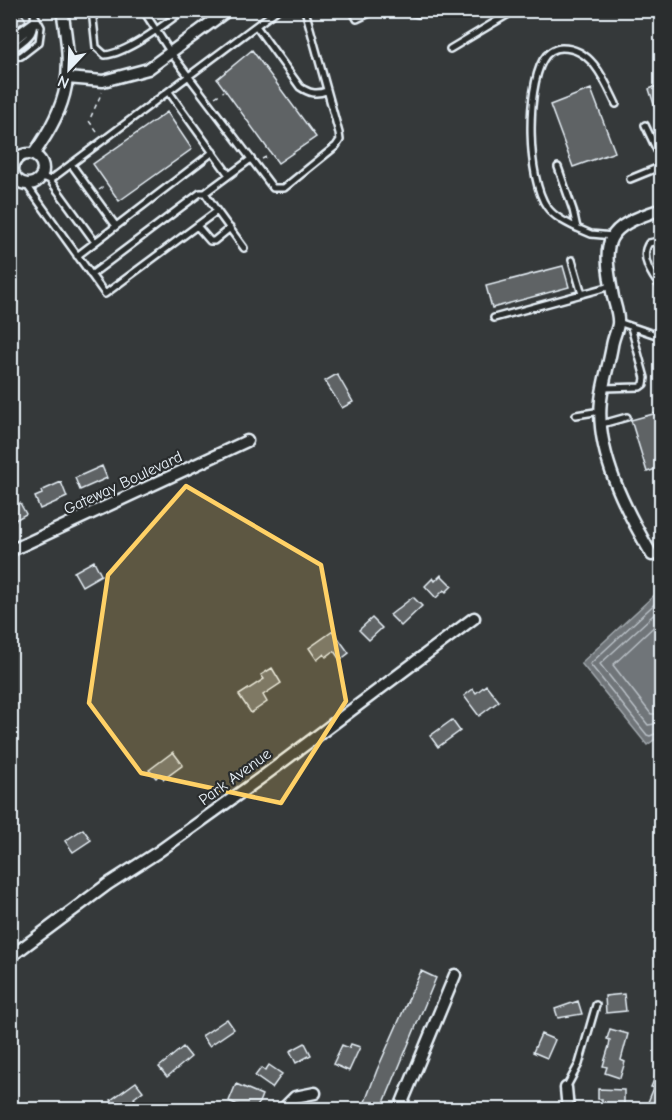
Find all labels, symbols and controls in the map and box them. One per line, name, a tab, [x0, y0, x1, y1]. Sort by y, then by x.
north arrow	[39, 39, 99, 99]
text: N	[55, 72, 72, 92]
street label: Gateway Boulevard	[61, 448, 185, 518]
street label: Park Avenue	[195, 745, 275, 809]

